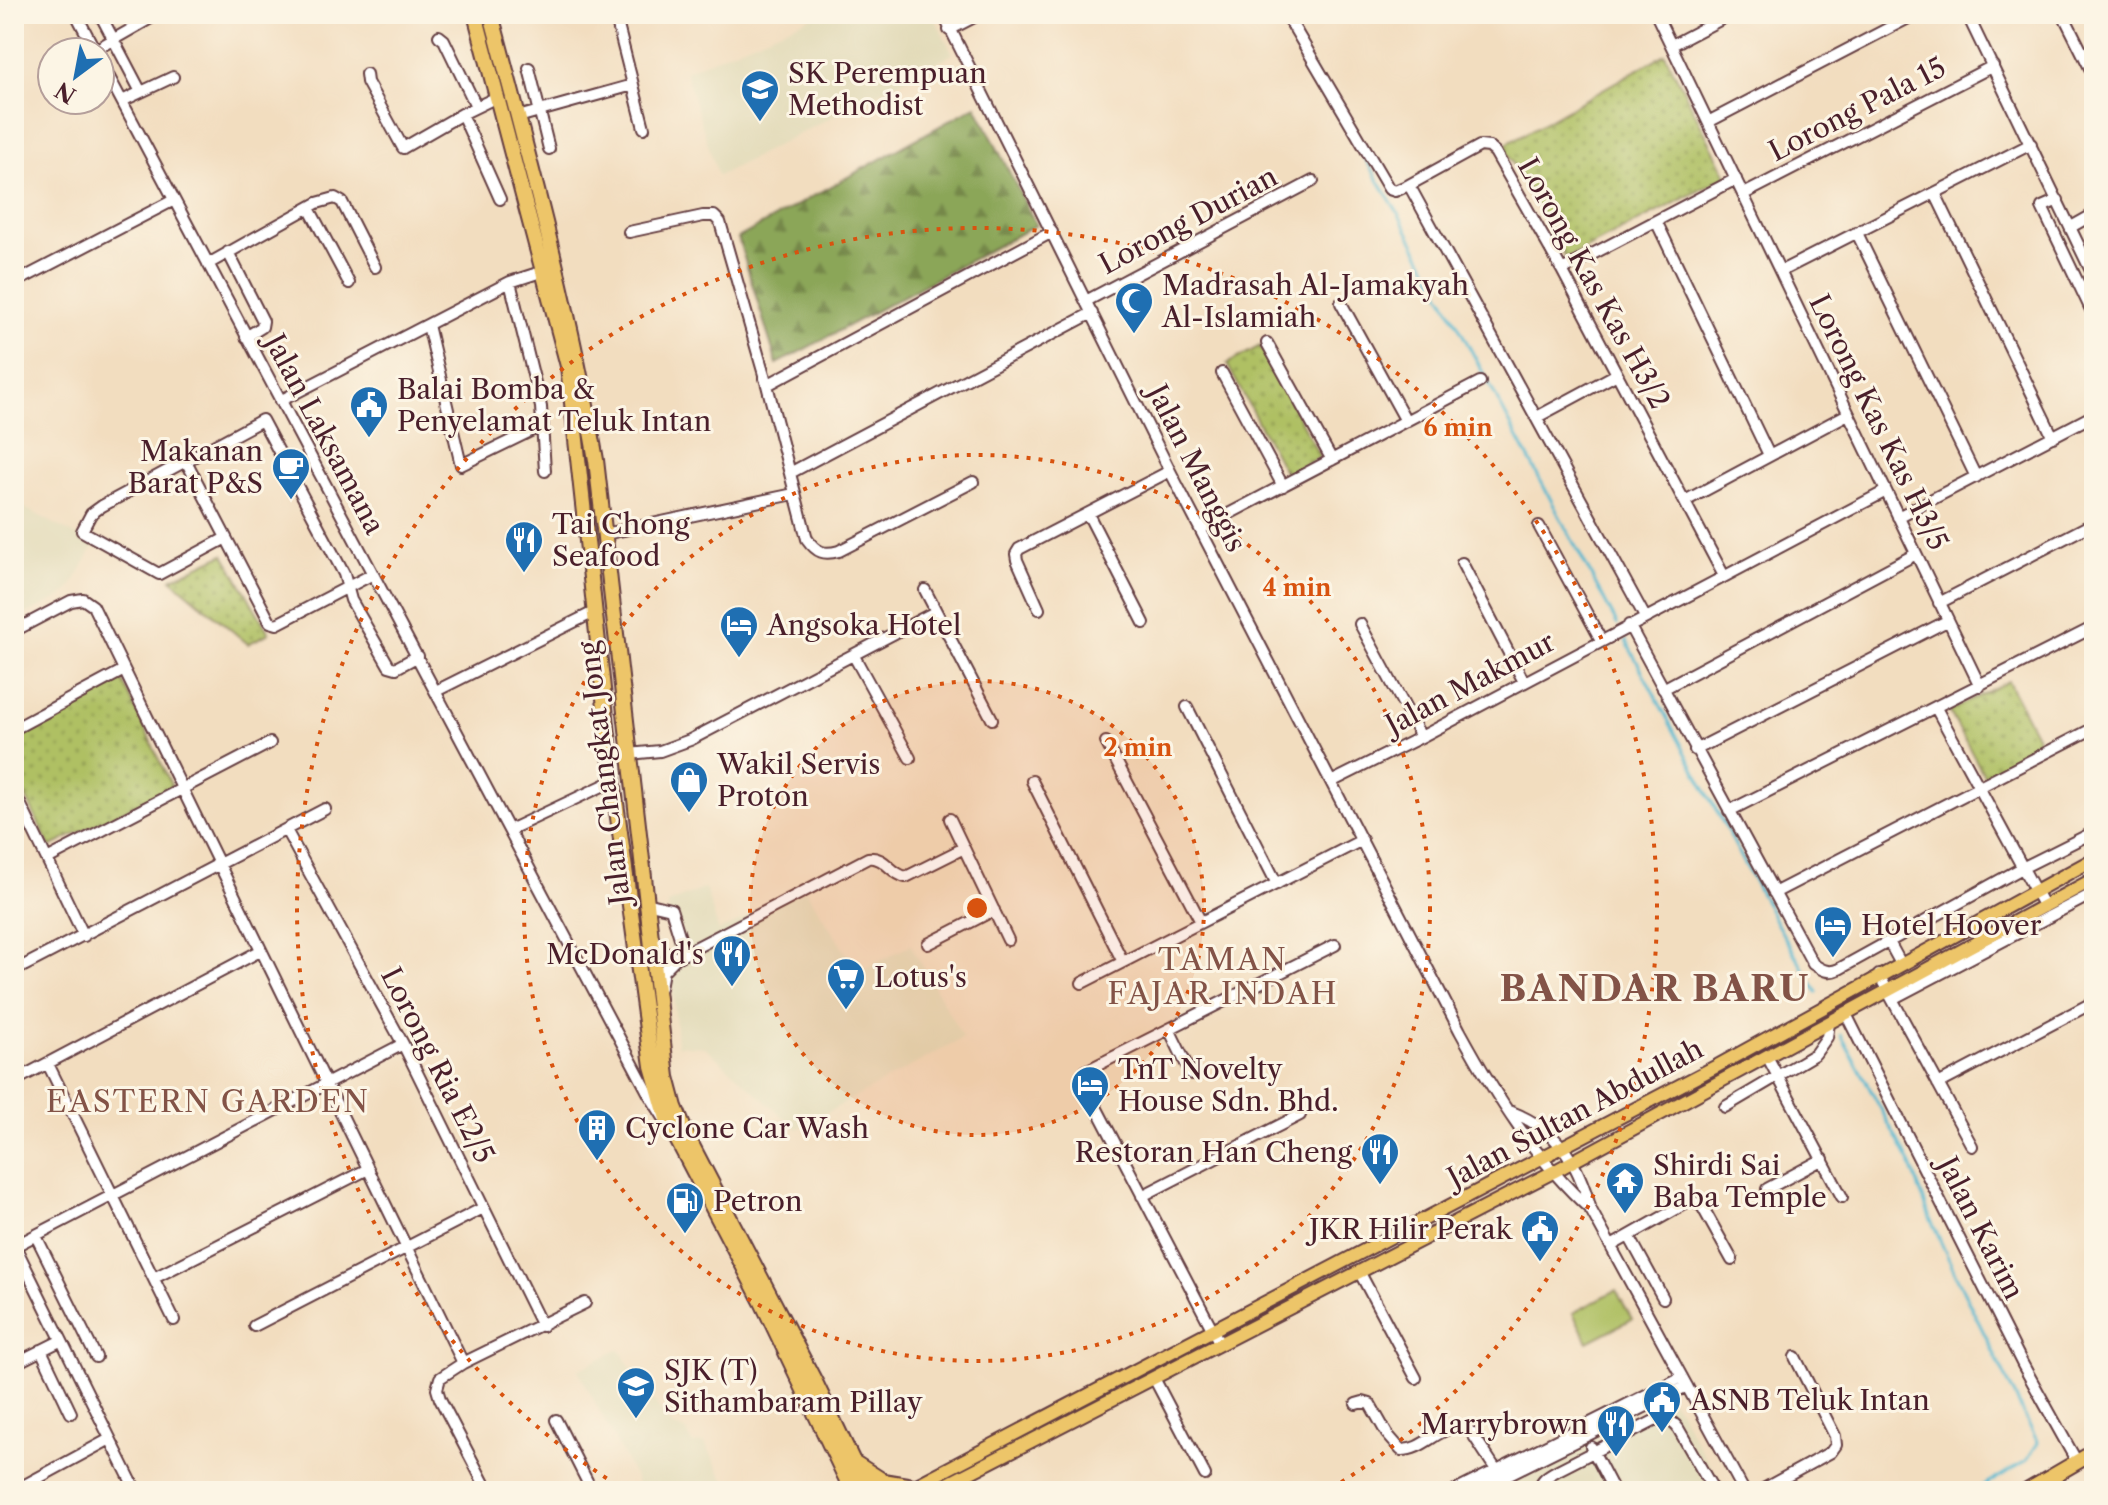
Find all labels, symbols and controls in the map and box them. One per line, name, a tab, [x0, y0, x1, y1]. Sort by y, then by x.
north arrow	[36, 36, 116, 116]
street label: Lorong Pala 15	[1763, 50, 1951, 168]
place label: SK Perempuan Methodist	[788, 56, 987, 122]
school or university icon: SK Perempuan Methodist	[739, 68, 781, 123]
text: N	[50, 76, 81, 109]
street label: Lorong Kas Kas H3/2	[1511, 152, 1677, 414]
street label: Lorong Durian	[1093, 159, 1283, 281]
place label: Madrasah Al-Jamakyah Al-Islamiah	[1161, 268, 1469, 334]
mosque icon: Madrasah Al-Jamakyah Al-Islamiah	[1113, 280, 1155, 335]
street label: Lorong Kas Kas H3/5	[1802, 289, 1956, 555]
street label: Jalan Laksamana	[256, 325, 392, 540]
place label: Balai Bomba & Penyelamat Teluk Intan	[397, 372, 711, 438]
street label: Jalan Manggis	[1139, 375, 1254, 557]
public building icon: Balai Bomba & Penyelamat Teluk Intan	[348, 384, 390, 439]
text: 6 min	[1423, 413, 1493, 442]
place label: Makanan Barat P&S	[128, 434, 263, 500]
cafe icon: Makanan Barat P&S	[270, 446, 312, 501]
place label: Tai Chong Seafood	[552, 507, 690, 573]
restaurant icon: Tai Chong Seafood	[503, 519, 545, 574]
text: 4 min	[1262, 573, 1332, 602]
hotel icon: Angsoka Hotel	[718, 604, 760, 659]
place label: Angsoka Hotel	[766, 608, 961, 642]
street label: Jalan Makmur	[1376, 624, 1560, 744]
street label: Jalan Changkat Jong	[571, 639, 638, 911]
text: 2 min	[1103, 733, 1173, 762]
place label: Wakil Servis Proton	[716, 747, 881, 813]
shop icon: Wakil Servis Proton	[668, 759, 710, 814]
centre of rings	[963, 894, 991, 922]
hotel icon: Hotel Hoover	[1812, 904, 1854, 959]
place label: Hotel Hoover	[1861, 908, 2042, 942]
restaurant icon: McDonald's	[711, 933, 753, 988]
place label: McDonald's	[546, 937, 704, 971]
district label: TAMAN FAJAR INDAH	[1108, 941, 1338, 1012]
supermarket icon: Lotus's	[825, 956, 867, 1011]
place label: Lotus's	[874, 960, 967, 994]
street label: Lorong Ria E2/5	[374, 961, 502, 1169]
district label: BANDAR BARU	[1500, 966, 1810, 1010]
street label: Jalan Sultan Abdullah	[1438, 1031, 1708, 1197]
place label: TnT Novelty House Sdn. Bhd.	[1118, 1052, 1339, 1118]
hotel icon: TnT Novelty House Sdn. Bhd.	[1069, 1064, 1111, 1119]
district label: EASTERN GARDEN	[46, 1083, 370, 1120]
building icon: Cyclone Car Wash	[576, 1107, 618, 1162]
place label: Cyclone Car Wash	[625, 1111, 869, 1145]
restaurant icon: Restoran Han Cheng	[1359, 1131, 1401, 1186]
place label: Restoran Han Cheng	[1075, 1135, 1352, 1169]
place label: Shirdi Sai Baba Temple	[1653, 1148, 1827, 1214]
street label: Jalan Karim	[1929, 1148, 2031, 1305]
temple icon: Shirdi Sai Baba Temple	[1604, 1160, 1646, 1215]
fuel station icon: Petron	[664, 1180, 706, 1235]
place label: Petron	[713, 1184, 802, 1218]
public building icon: JKR Hilir Perak	[1519, 1208, 1561, 1263]
place label: JKR Hilir Perak	[1305, 1212, 1514, 1246]
place label: SJK (T) Sithambaram Pillay	[664, 1353, 923, 1419]
school or university icon: SJK (T) Sithambaram Pillay	[615, 1365, 657, 1420]
public building icon: ASNB Teluk Intan	[1641, 1379, 1683, 1434]
place label: ASNB Teluk Intan	[1689, 1383, 1930, 1417]
restaurant icon: Marrybrown	[1595, 1403, 1637, 1458]
place label: Marrybrown	[1421, 1407, 1588, 1441]

